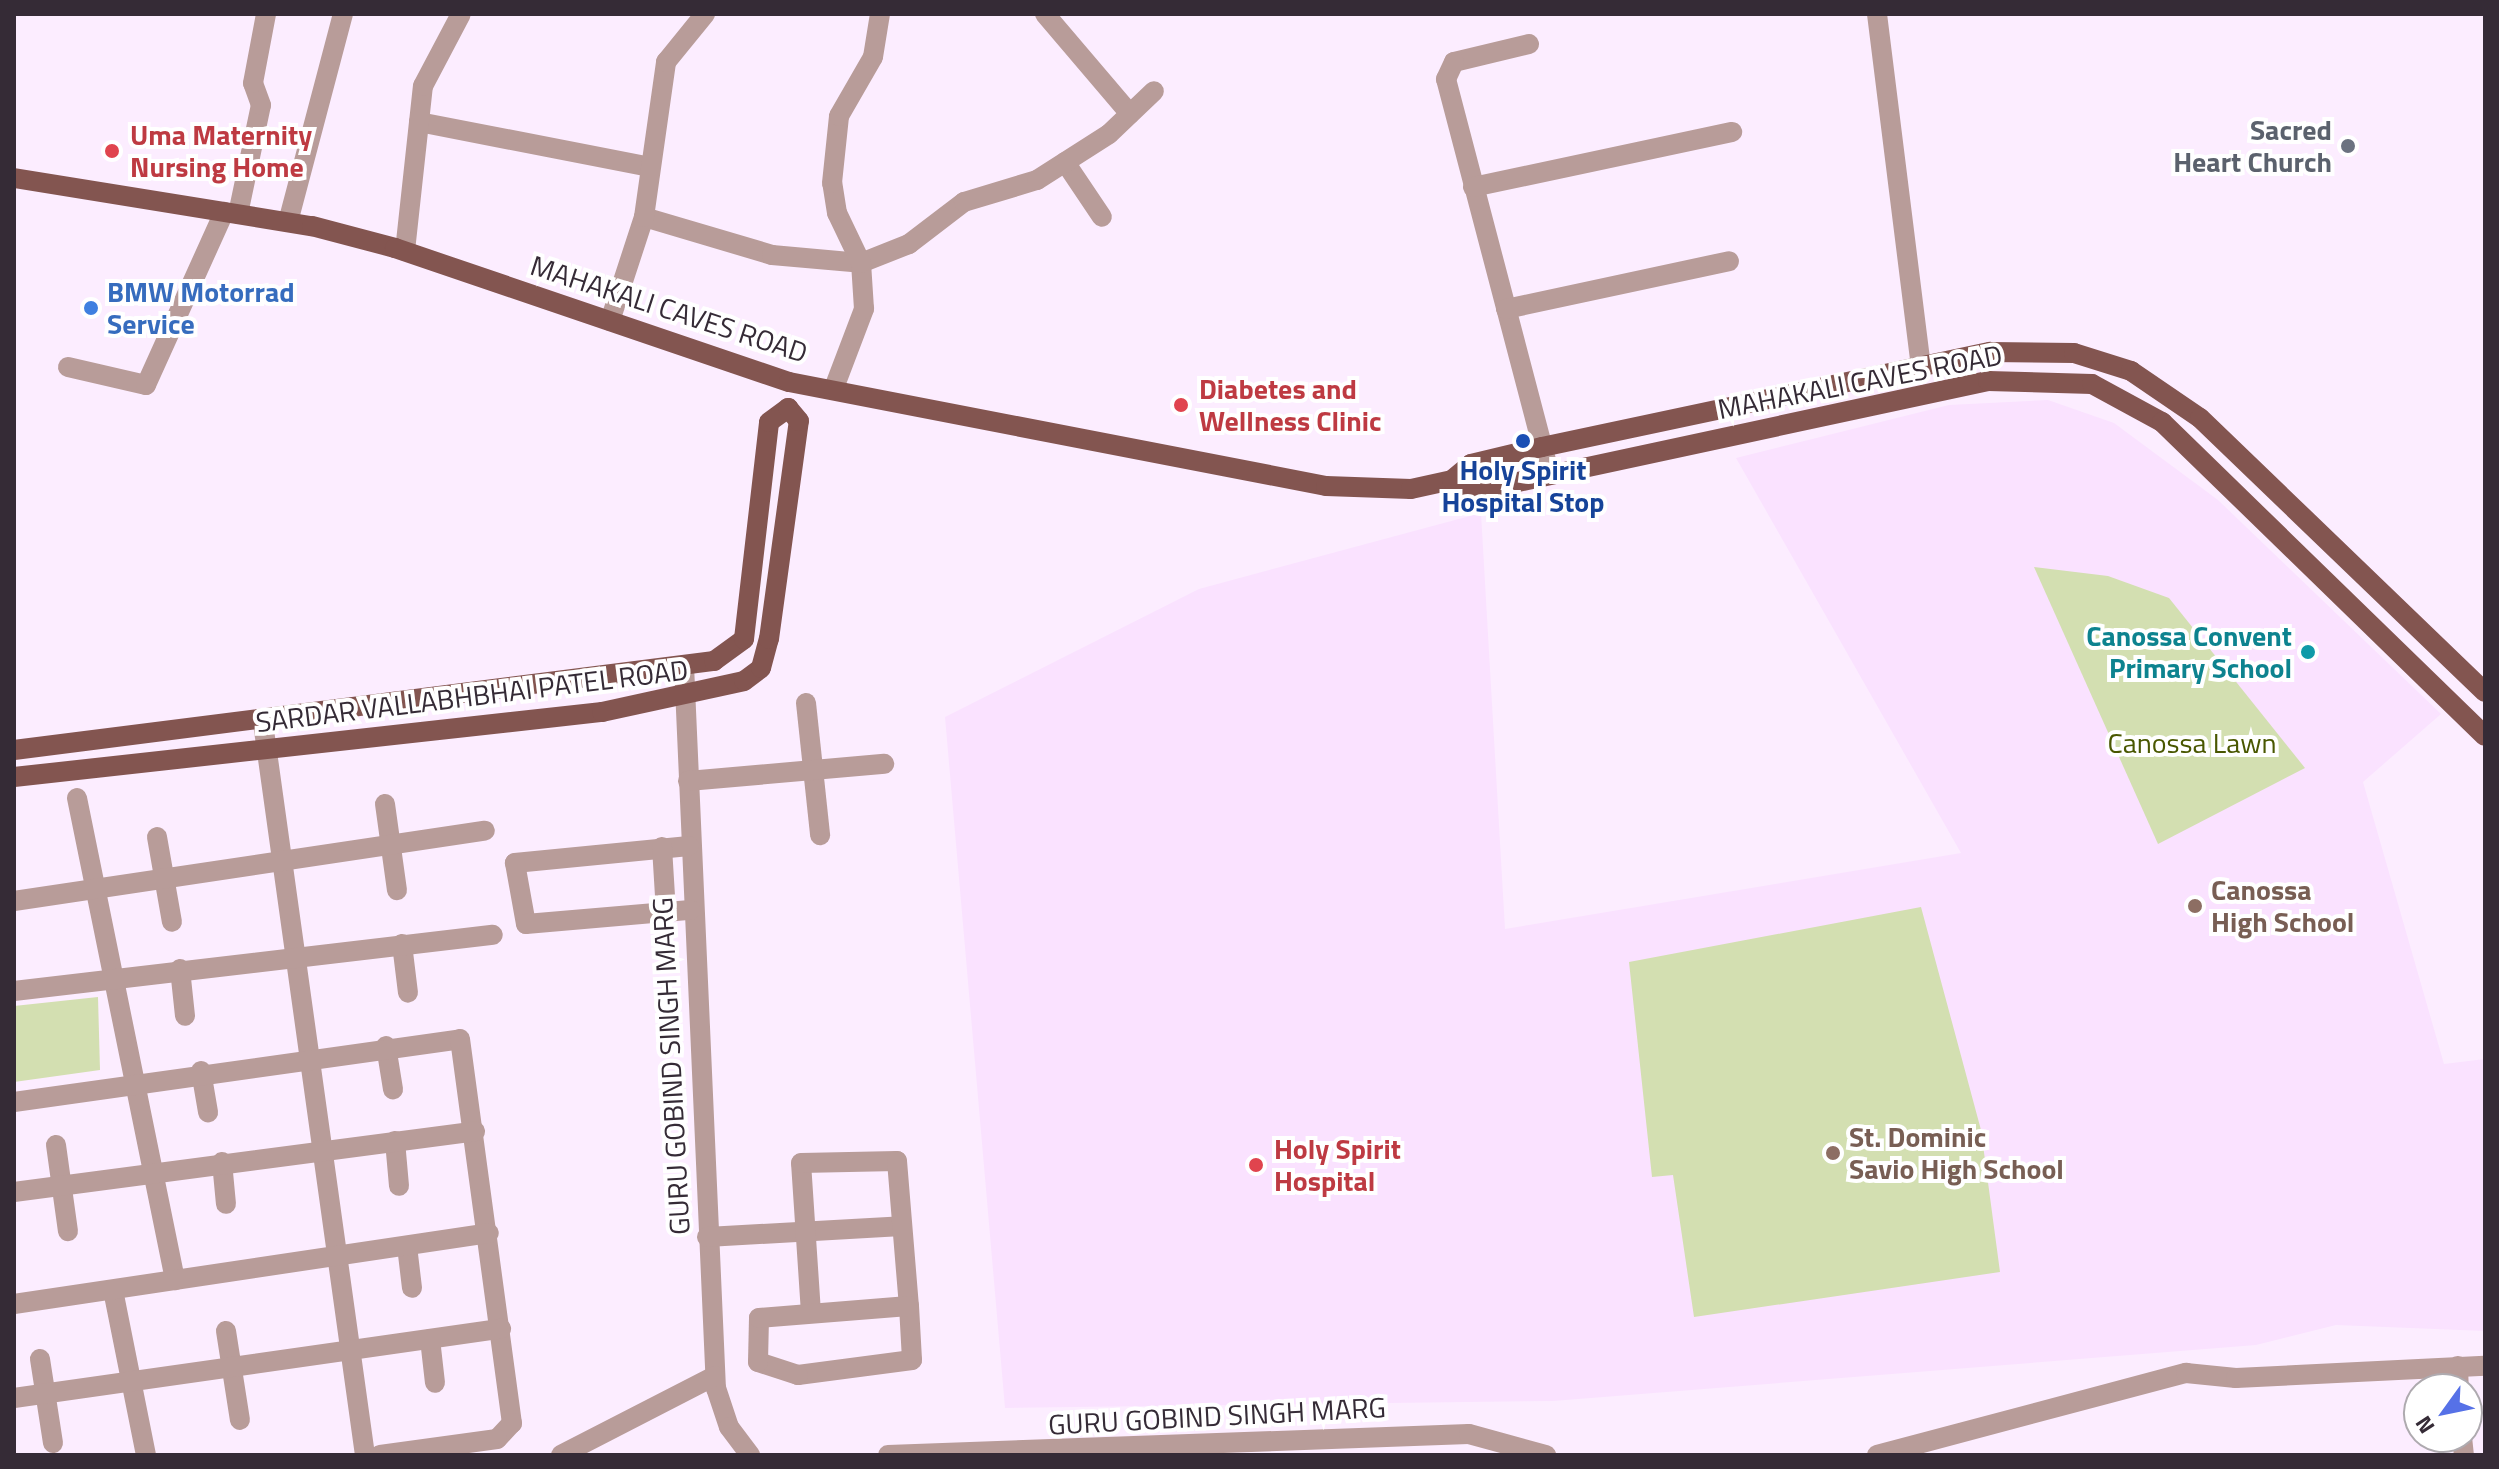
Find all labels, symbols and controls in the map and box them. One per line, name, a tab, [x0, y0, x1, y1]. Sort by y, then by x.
place label: Sacred Heart Church	[2173, 113, 2332, 179]
place label: Uma Maternity Nursing Home	[130, 118, 312, 184]
marker: Sacred Heart Church	[2339, 137, 2357, 155]
marker: Uma Maternity Nursing Home	[101, 140, 123, 162]
street label: MAHAKALI CAVES ROAD	[526, 248, 812, 370]
place label: BMW Motorrad Service	[107, 275, 295, 341]
marker: BMW Motorrad Service	[82, 299, 100, 317]
street label: MAHAKALI CAVES ROAD	[1715, 338, 2005, 426]
place label: Diabetes and Wellness Clinic	[1199, 372, 1381, 438]
marker: Diabetes and Wellness Clinic	[1170, 394, 1192, 416]
marker: Holy Spirit Hospital Stop	[1514, 432, 1532, 450]
place label: Holy Spirit Hospital Stop	[1442, 453, 1604, 519]
place label: Canossa Convent Primary School	[2086, 619, 2292, 685]
marker: Canossa Convent Primary School	[2299, 643, 2317, 661]
street label: SARDAR VALLABHBHAI PATEL ROAD	[254, 653, 690, 739]
park label: Canossa Lawn	[2107, 726, 2277, 760]
place label: Canossa High School	[2211, 873, 2354, 939]
street label: GURU GOBIND SINGH MARG	[645, 896, 697, 1236]
marker: Canossa High School	[2186, 897, 2204, 915]
place label: St. Dominic Savio High School	[1849, 1120, 2064, 1186]
place label: Holy Spirit Hospital	[1274, 1132, 1401, 1198]
marker: St. Dominic Savio High School	[1824, 1144, 1842, 1162]
marker: Holy Spirit Hospital	[1245, 1154, 1267, 1176]
north arrow	[2403, 1373, 2483, 1453]
street label: GURU GOBIND SINGH MARG	[1047, 1390, 1387, 1442]
text: N	[2406, 1409, 2443, 1441]

